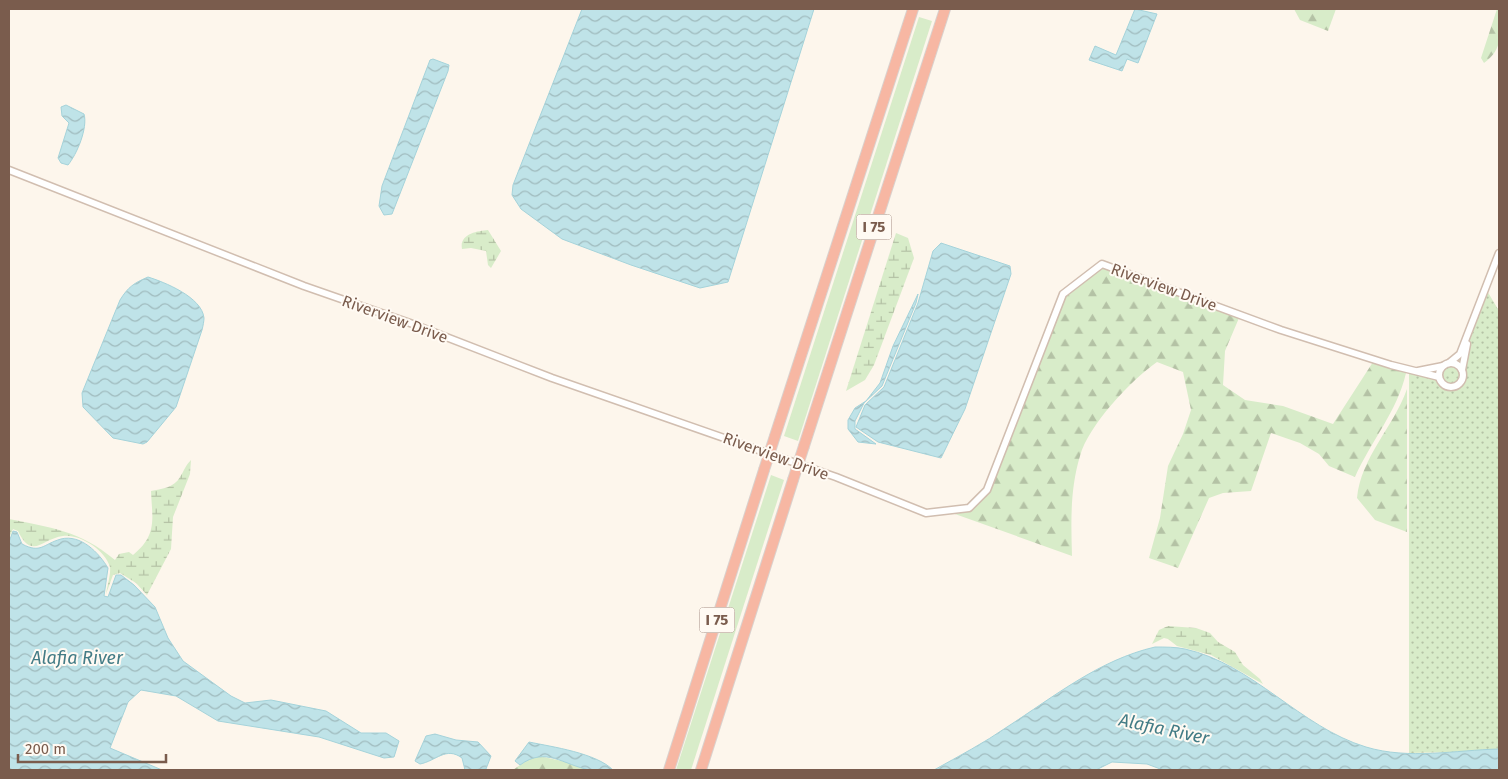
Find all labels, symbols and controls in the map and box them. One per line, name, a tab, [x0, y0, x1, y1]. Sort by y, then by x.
road number: I 75	[856, 214, 892, 240]
street label: Riverview Drive	[1108, 259, 1220, 315]
street label: Riverview Drive	[339, 291, 451, 347]
street label: Riverview Drive	[720, 428, 832, 484]
road number: I 75	[700, 608, 734, 632]
water label: Alafia River	[30, 647, 124, 669]
water label: Alafia River	[1116, 709, 1212, 750]
scale bar	[18, 732, 165, 764]
text: 200 m	[25, 740, 66, 758]

